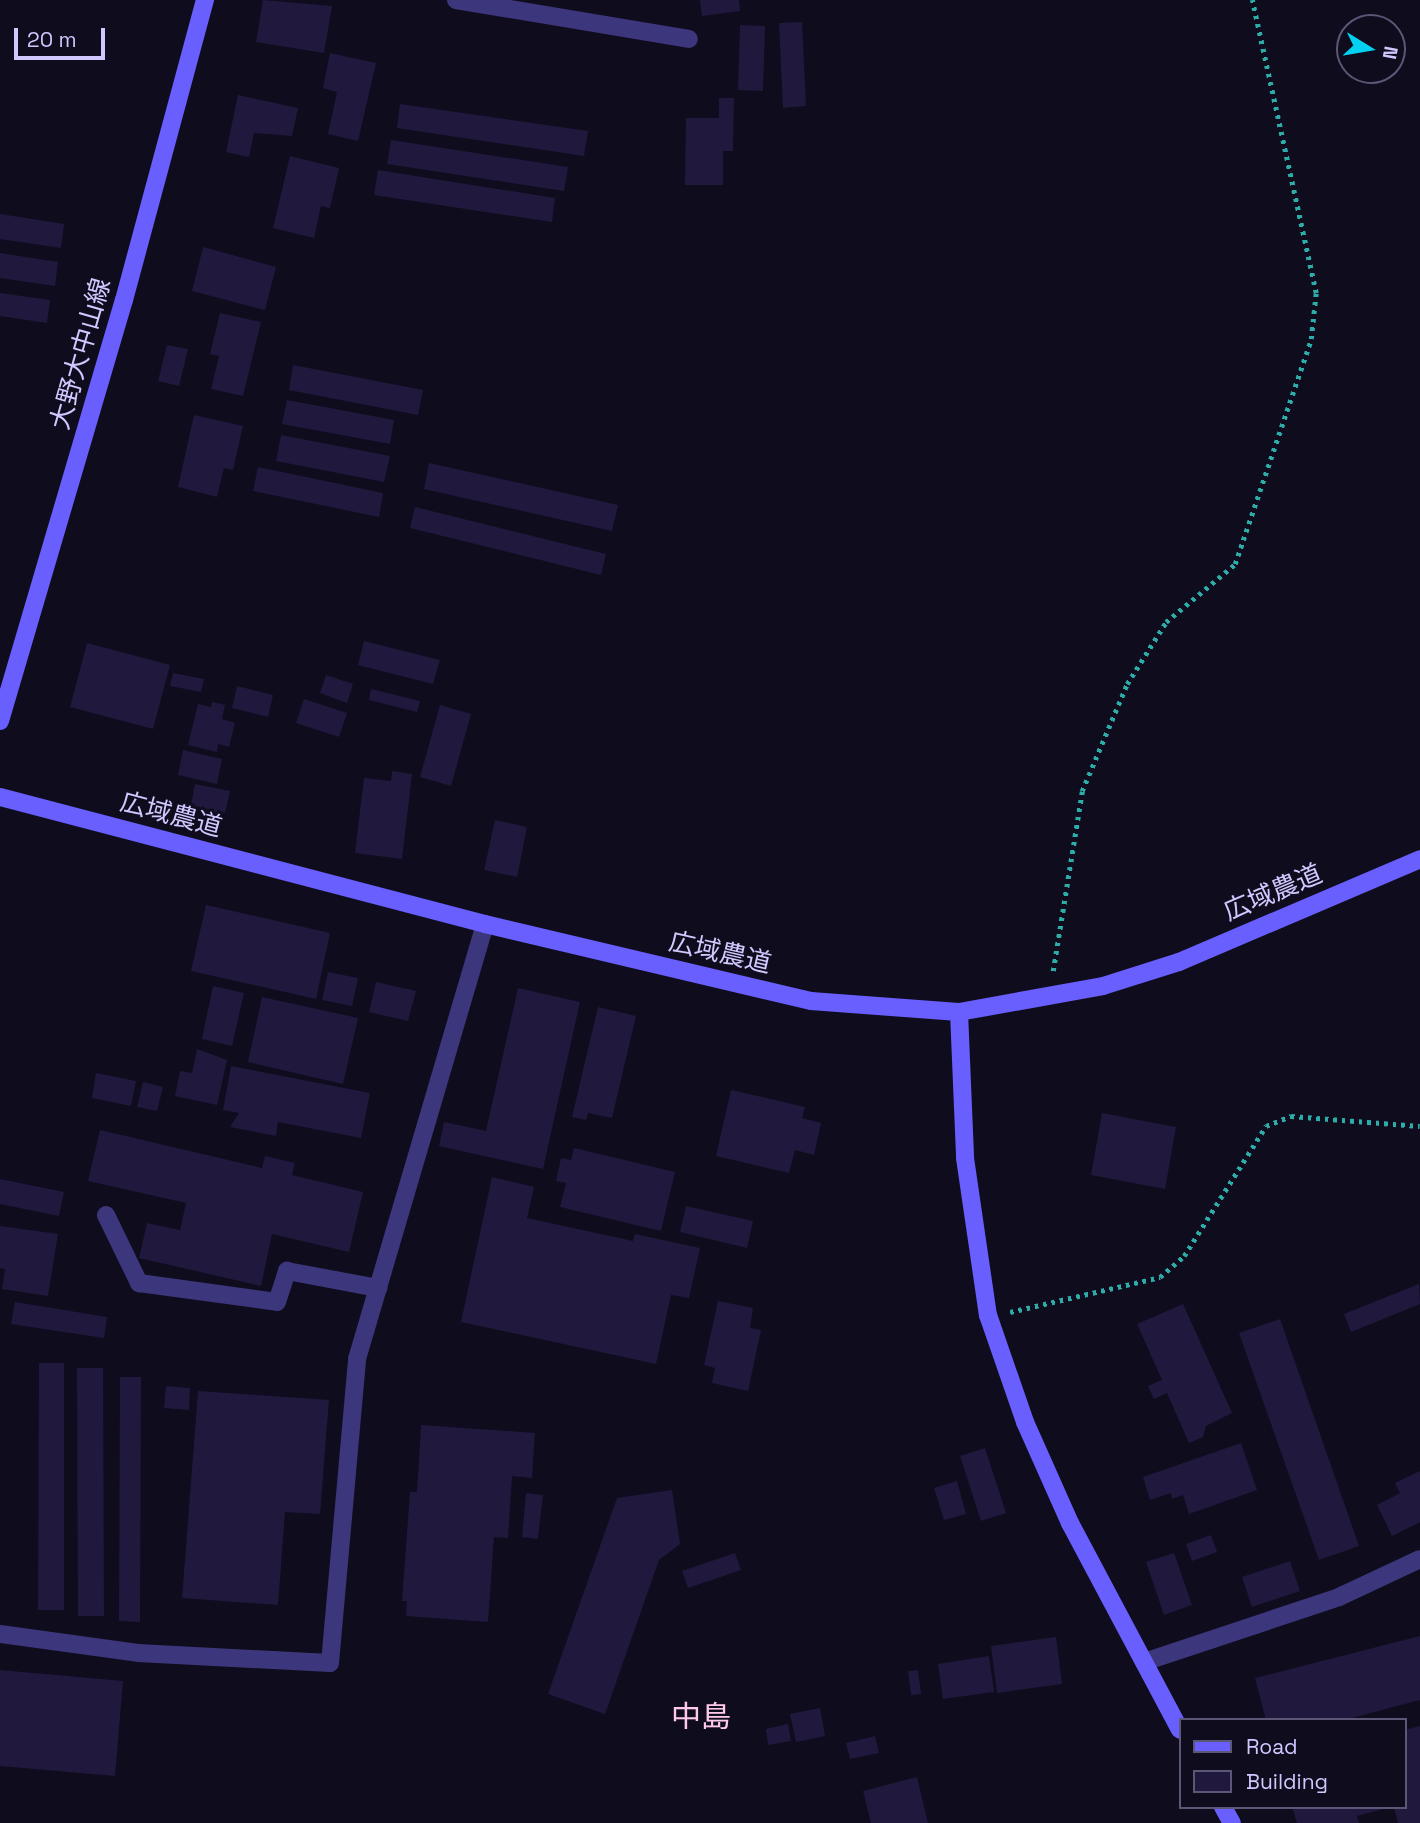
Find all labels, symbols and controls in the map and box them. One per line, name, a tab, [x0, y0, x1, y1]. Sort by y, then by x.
scale bar	[18, 14, 108, 58]
north arrow	[1336, 14, 1406, 84]
text: 20 m	[27, 26, 77, 53]
text: N	[1377, 44, 1404, 61]
street label: 大野大中山線	[45, 275, 117, 433]
street label: 広域農道	[117, 786, 225, 844]
street label: 広域農道	[1219, 858, 1327, 928]
street label: 広域農道	[666, 926, 774, 980]
district label: 中島	[671, 1699, 731, 1735]
legend	[1178, 1718, 1406, 1809]
text: Road	[1246, 1733, 1298, 1760]
text: Building	[1246, 1768, 1328, 1795]

